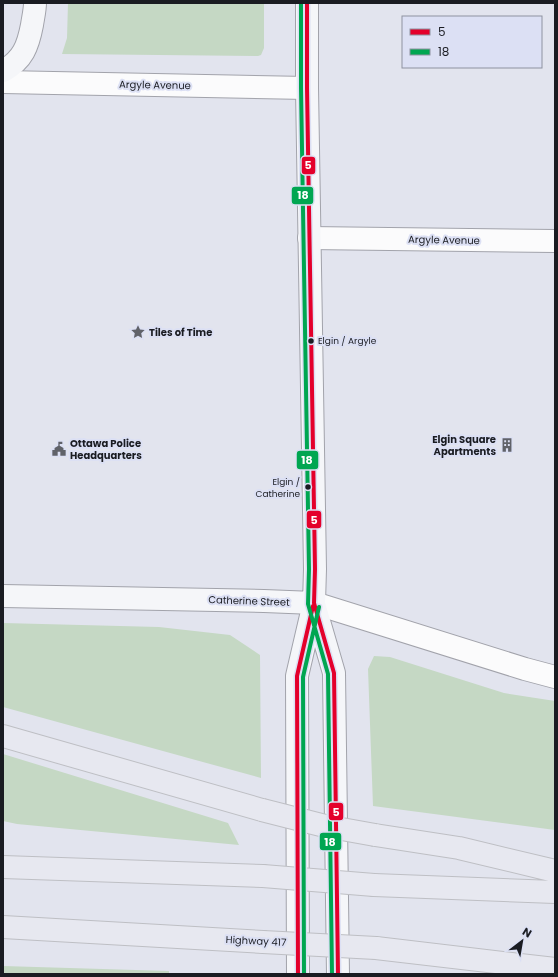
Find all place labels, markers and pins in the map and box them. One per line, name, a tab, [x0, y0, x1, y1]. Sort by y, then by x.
place icon: Tiles of Time	[130, 324, 146, 340]
place label: Tiles of Time	[149, 325, 212, 340]
place label: Elgin / Argyle	[318, 335, 377, 347]
marker: Elgin / Argyle	[306, 336, 316, 346]
place label: Elgin Square Apartments	[432, 432, 496, 459]
place label: Ottawa Police Headquarters	[70, 436, 142, 463]
building icon: Elgin Square Apartments	[499, 437, 515, 453]
public building icon: Ottawa Police Headquarters	[51, 441, 67, 457]
place label: Elgin / Catherine	[255, 476, 300, 500]
marker: Elgin / Catherine	[303, 482, 313, 492]

